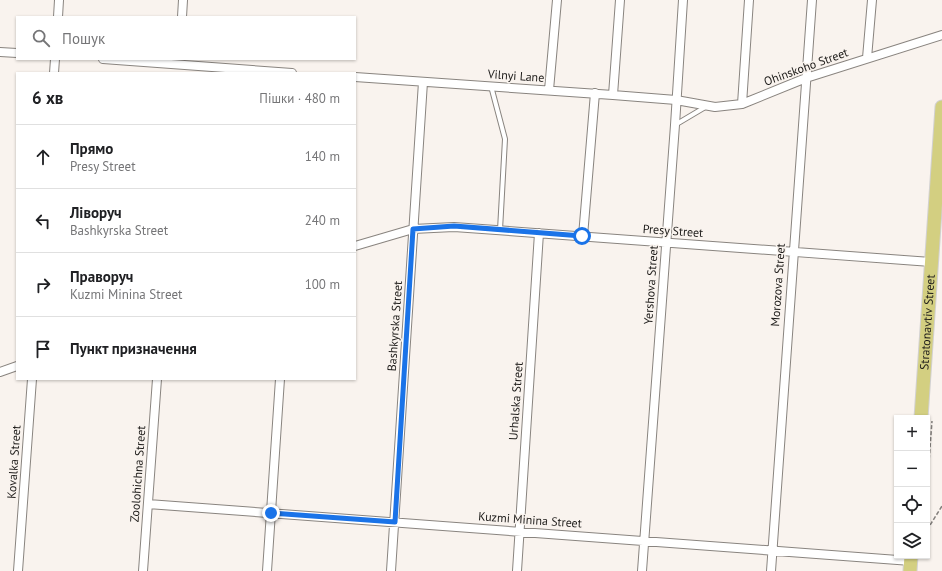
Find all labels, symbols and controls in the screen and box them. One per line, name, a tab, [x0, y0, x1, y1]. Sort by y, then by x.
search box	[16, 16, 356, 60]
icon: search	[30, 27, 52, 49]
text: Пошук	[62, 29, 105, 48]
street label: Ohinskoho Street	[762, 44, 850, 89]
street label: Vilnyi Lane	[486, 66, 545, 85]
text: 6 хв	[32, 87, 63, 109]
text: Пішки · 480 m	[259, 90, 340, 107]
text: Прямо	[70, 139, 113, 158]
icon: ahead	[32, 146, 54, 168]
text: 140 m	[305, 148, 340, 165]
text: Presy Street	[70, 158, 136, 175]
text: Ліворуч	[70, 203, 122, 222]
icon: left	[32, 210, 54, 232]
text: 240 m	[305, 212, 340, 229]
street label: Presy Street	[642, 221, 704, 240]
text: Bashkyrska Street	[70, 222, 168, 239]
route start	[573, 227, 591, 245]
street label: Morozova Street	[767, 243, 788, 327]
street label: Yershova Street	[640, 245, 661, 325]
text: Праворуч	[70, 267, 133, 286]
icon: right	[32, 274, 54, 296]
street label: Stratonavtiv Street	[916, 274, 938, 370]
text: 100 m	[305, 276, 340, 293]
street label: Bashkyrska Street	[384, 280, 405, 372]
text: Kuzmi Minina Street	[70, 286, 183, 303]
icon: arrive	[32, 338, 54, 360]
text: Пункт призначення	[70, 339, 197, 358]
street label: Urhalska Street	[505, 361, 526, 441]
map controls	[894, 415, 930, 559]
button: +	[894, 415, 930, 451]
street label: Kovalka Street	[3, 425, 24, 499]
street label: Zoolohichna Street	[127, 425, 148, 523]
button: −	[894, 451, 930, 487]
button: locate	[894, 487, 930, 523]
route end	[262, 504, 280, 522]
street label: Kuzmi Minina Street	[478, 508, 582, 531]
button: layers	[894, 523, 930, 559]

